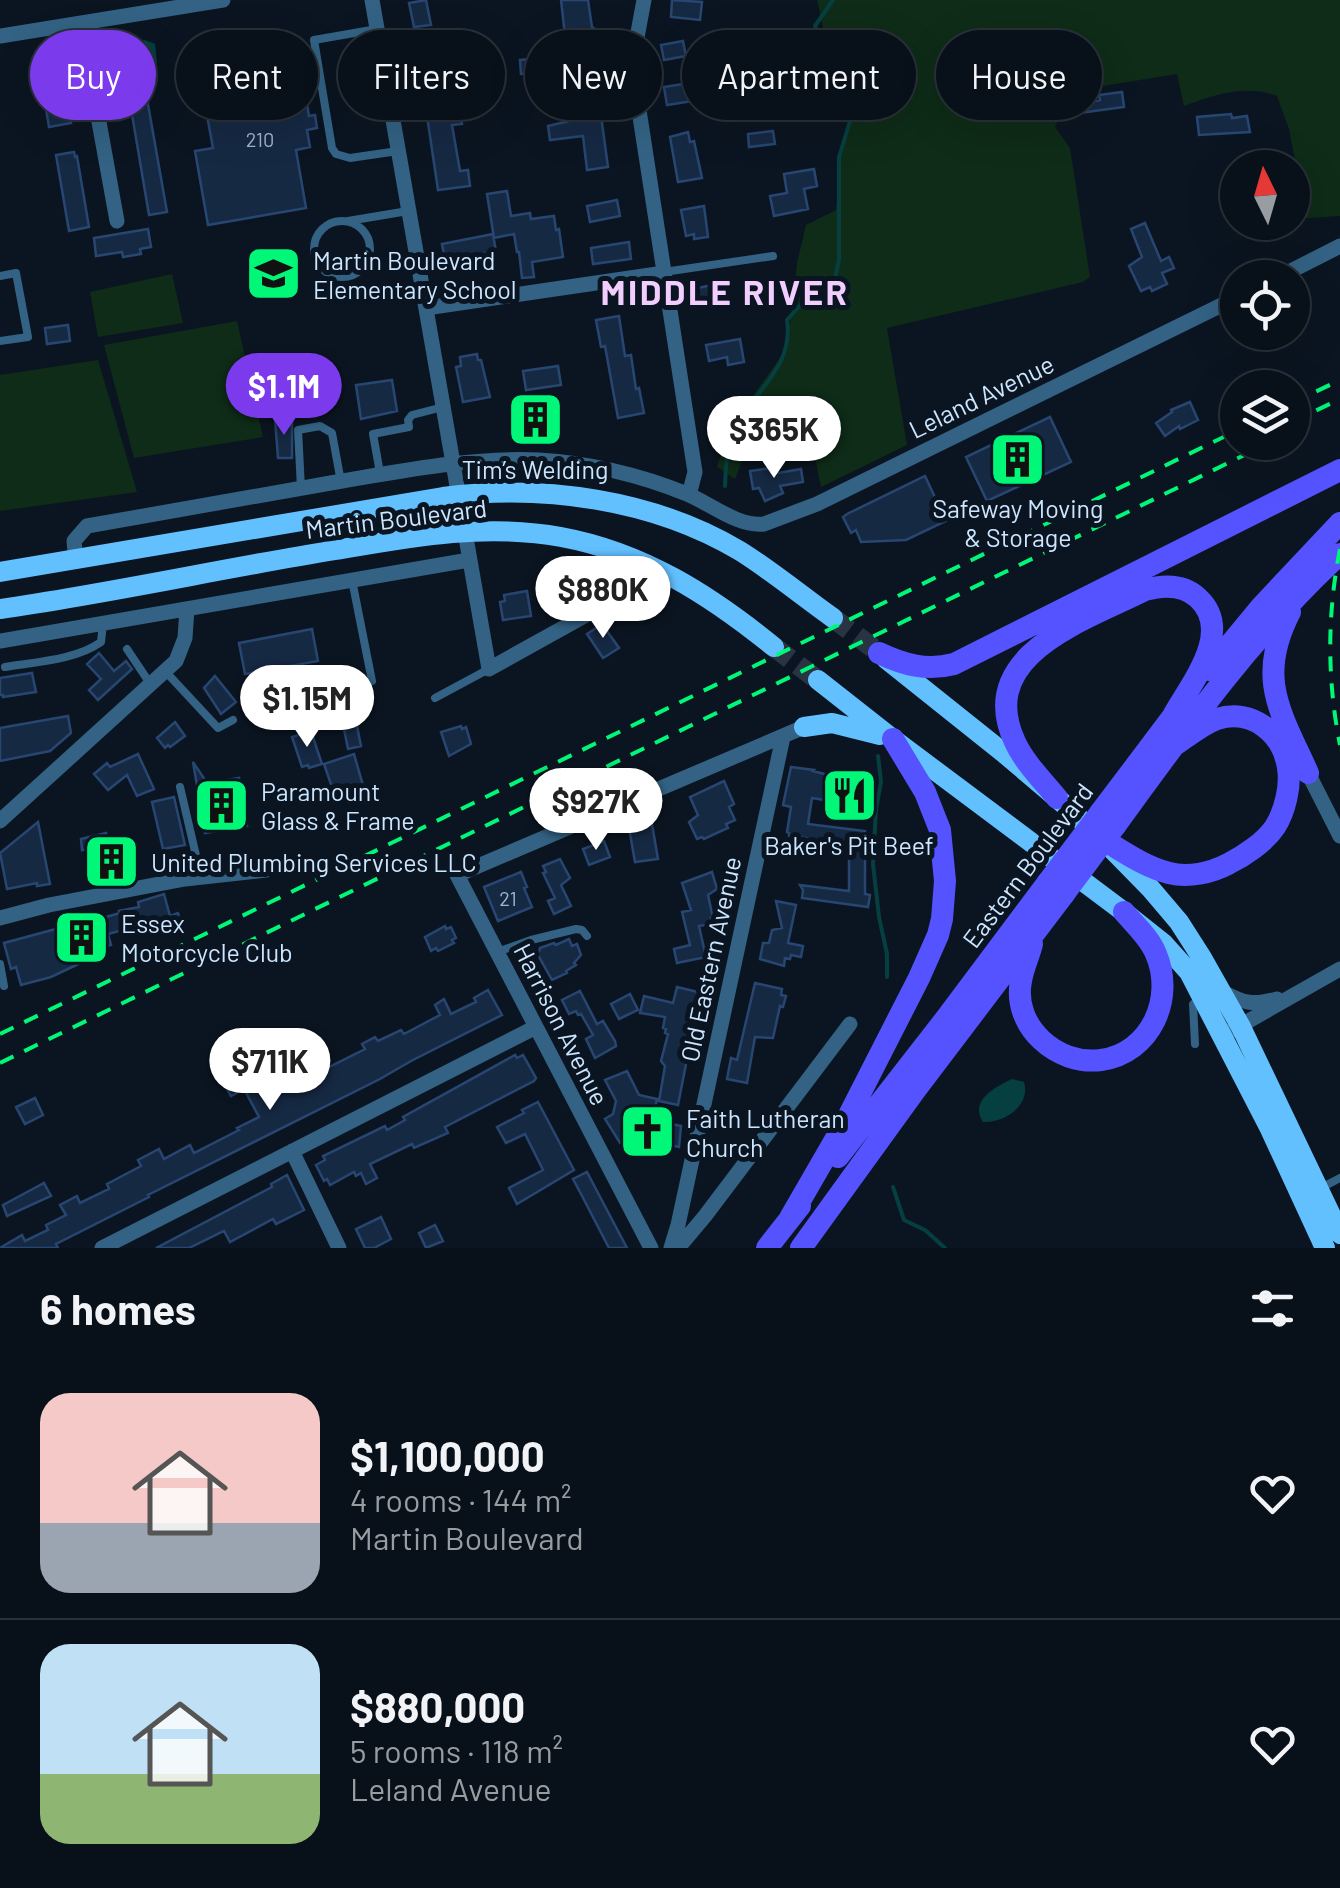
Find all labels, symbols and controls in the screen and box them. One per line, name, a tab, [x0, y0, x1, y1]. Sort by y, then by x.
chip: Buy	[30, 30, 156, 120]
chip: Rent	[176, 30, 318, 120]
chip: Filters	[338, 30, 505, 120]
chip: New	[525, 30, 662, 120]
chip: Apartment	[682, 30, 916, 120]
chip: House	[936, 30, 1102, 120]
house number: 210	[246, 127, 274, 151]
north arrow	[1220, 150, 1310, 240]
map controls	[1220, 150, 1310, 460]
school or university icon: Martin Boulevard Elementary School	[244, 244, 304, 304]
place label: Martin Boulevard Elementary School	[313, 245, 517, 304]
button: locate	[1220, 260, 1310, 350]
district label: MIDDLE RIVER	[600, 270, 850, 312]
street label: Leland Avenue	[904, 348, 1058, 444]
pin: $1.1M	[214, 353, 354, 438]
text: $1.1M	[248, 366, 320, 404]
button: layers	[1220, 370, 1310, 460]
building icon: Tim’s Welding	[505, 390, 565, 450]
pin: $365K	[704, 396, 844, 481]
text: $365K	[729, 409, 819, 447]
building icon: Safeway Moving & Storage	[988, 429, 1048, 489]
place label: Tim’s Welding	[462, 454, 608, 484]
street label: Martin Boulevard	[304, 492, 488, 544]
place label: Safeway Moving & Storage	[933, 493, 1103, 552]
pin: $880K	[533, 556, 673, 641]
text: $880K	[557, 569, 649, 607]
pin: $1.15M	[226, 665, 388, 750]
text: $1.15M	[262, 678, 352, 716]
restaurant icon: Baker's Pit Beef	[819, 766, 879, 826]
pin: $927K	[526, 768, 666, 853]
building icon: Paramount Glass & Frame	[192, 775, 252, 835]
place label: Paramount Glass & Frame	[261, 776, 415, 835]
street label: Eastern Boulevard	[955, 777, 1099, 953]
text: $927K	[551, 781, 641, 819]
place label: Baker's Pit Beef	[764, 830, 934, 860]
building icon: United Plumbing Services LLC	[82, 832, 142, 892]
place label: United Plumbing Services LLC	[151, 847, 477, 877]
street label: Old Eastern Avenue	[674, 854, 746, 1064]
house number: 21	[499, 886, 517, 910]
building icon: Essex Motorcycle Club	[52, 907, 112, 967]
place label: Essex Motorcycle Club	[121, 908, 293, 967]
street label: Harrison Avenue	[508, 938, 616, 1110]
pin: $711K	[200, 1028, 340, 1113]
text: $711K	[231, 1041, 309, 1079]
church icon: Faith Lutheran Church	[617, 1102, 677, 1162]
place label: Faith Lutheran Church	[686, 1103, 845, 1162]
icon: filters	[1245, 1281, 1300, 1336]
text: 6 homes	[40, 1283, 196, 1333]
text: $1,100,000	[350, 1430, 545, 1480]
icon: home	[120, 1433, 240, 1553]
icon: heart	[1245, 1466, 1300, 1521]
text: 4 rooms · 144 m²	[350, 1480, 572, 1518]
text: Martin Boulevard	[350, 1518, 584, 1556]
text: $880,000	[350, 1681, 525, 1731]
icon: home	[120, 1684, 240, 1804]
icon: heart	[1245, 1717, 1300, 1772]
text: 5 rooms · 118 m²	[350, 1731, 563, 1769]
text: Leland Avenue	[350, 1769, 552, 1807]

